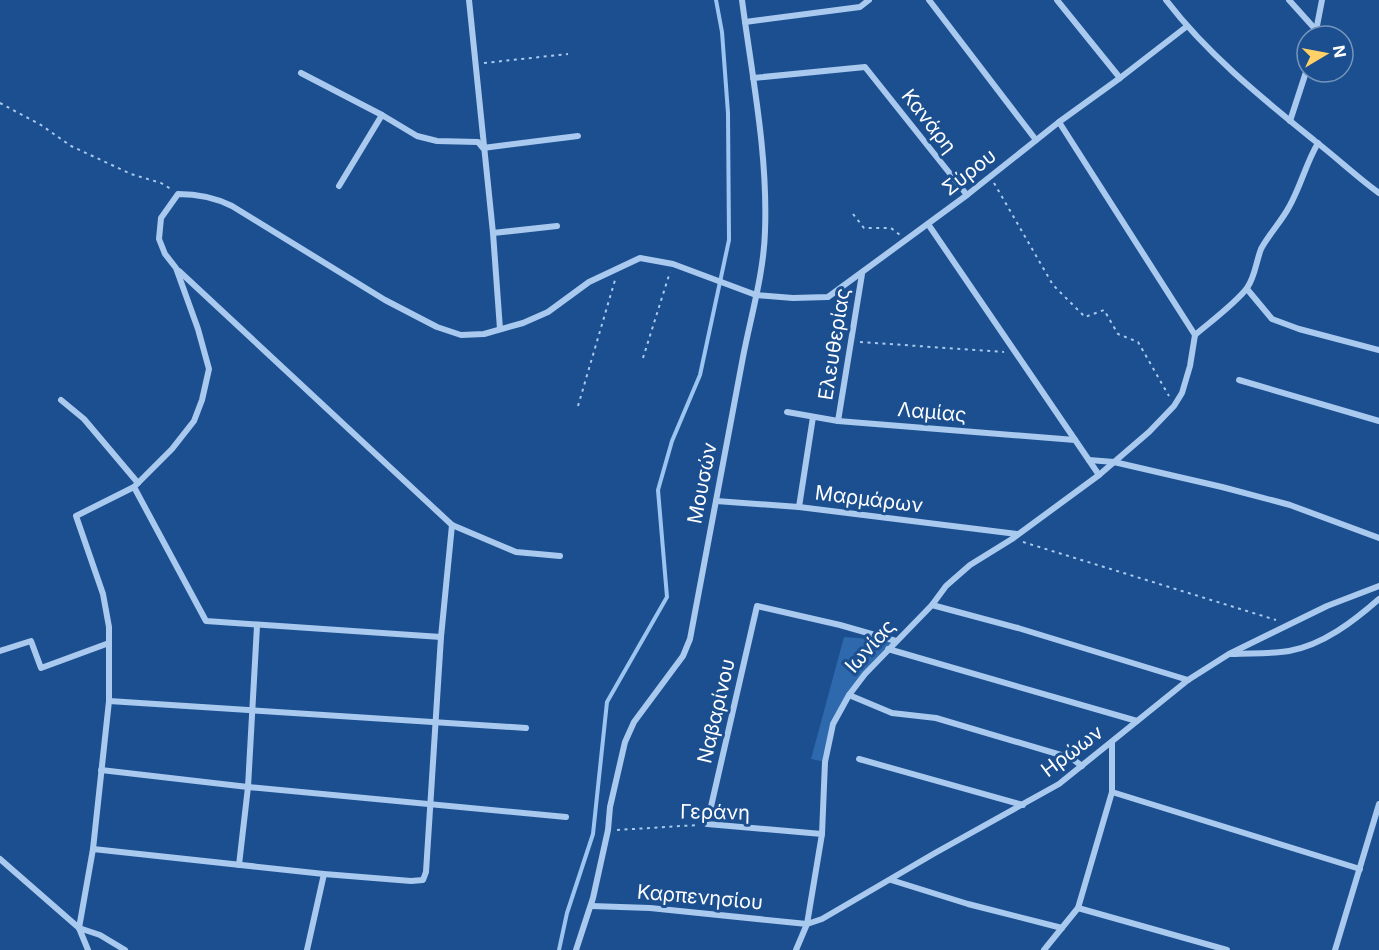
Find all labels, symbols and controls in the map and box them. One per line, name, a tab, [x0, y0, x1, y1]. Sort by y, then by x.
north arrow	[1295, 24, 1355, 84]
text: N	[1329, 44, 1351, 59]
street label: Κανάρη	[897, 84, 961, 158]
street label: Σύρου	[937, 144, 1001, 200]
street label: Ελευθερίας	[813, 286, 855, 402]
street label: Λαμίας	[897, 397, 967, 427]
street label: Μουσών	[682, 440, 722, 526]
street label: Μαρμάρων	[814, 480, 925, 518]
street label: Ιωνίας	[840, 614, 900, 678]
street label: Ναβαρίνου	[692, 656, 740, 766]
street label: Ηρώων	[1036, 720, 1108, 782]
street label: Γεράνη	[680, 799, 750, 825]
street label: Καρπενησίου	[636, 880, 764, 914]

